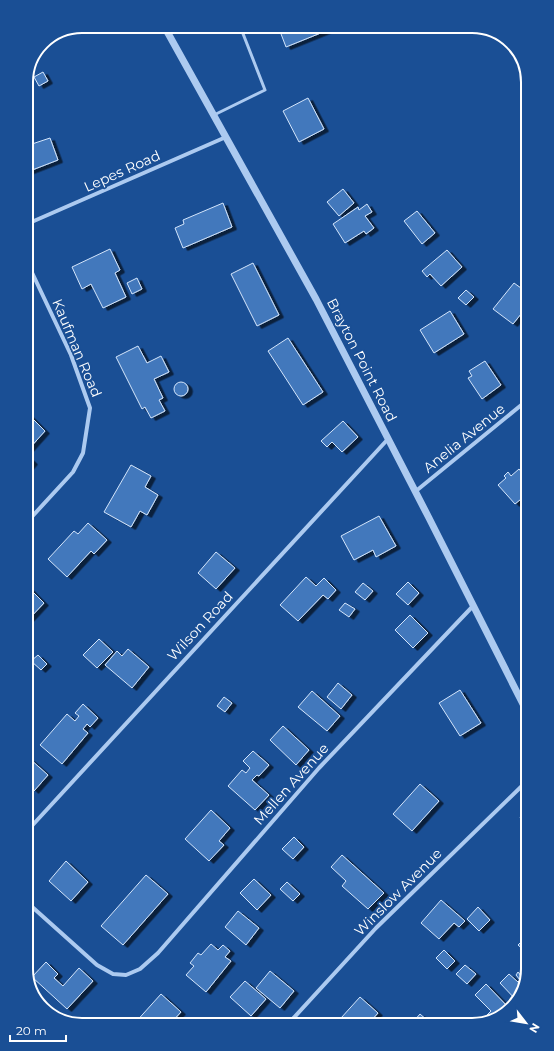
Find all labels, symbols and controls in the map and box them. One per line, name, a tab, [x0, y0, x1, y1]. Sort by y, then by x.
street label: Lepes Road	[81, 146, 163, 196]
street label: Brayton Point Road	[323, 295, 401, 425]
street label: Kaufman Road	[48, 296, 106, 400]
street label: Anelia Avenue	[419, 399, 509, 477]
street label: Wilson Road	[163, 588, 237, 664]
street label: Mellen Avenue	[250, 739, 332, 829]
street label: Winslow Avenue	[350, 844, 446, 940]
north arrow	[506, 1003, 546, 1043]
scale bar	[10, 1017, 66, 1043]
text: N	[526, 1021, 543, 1036]
text: 20 m	[16, 1023, 47, 1038]

